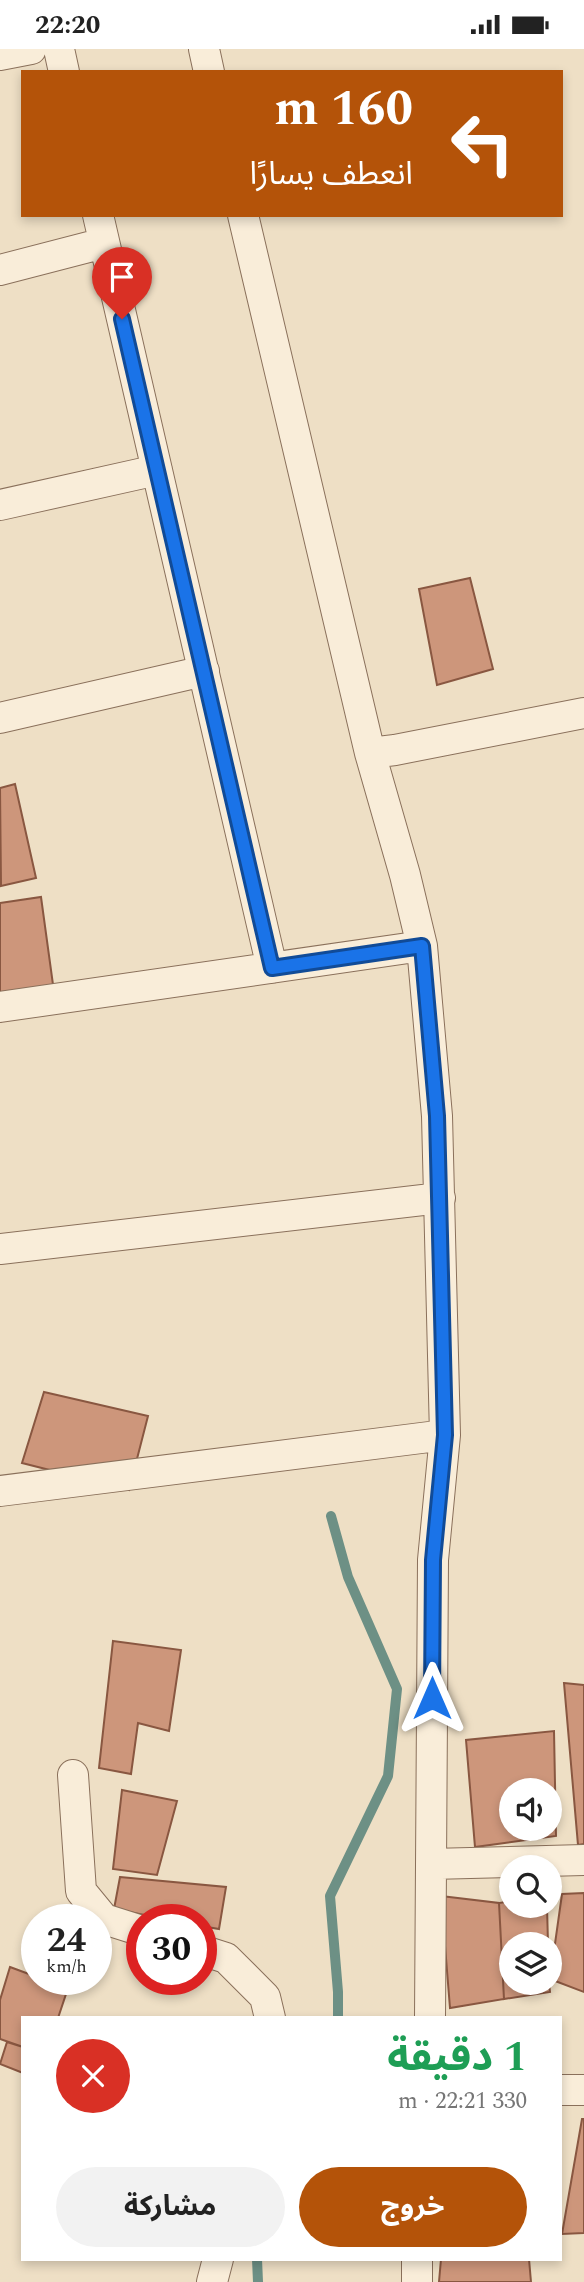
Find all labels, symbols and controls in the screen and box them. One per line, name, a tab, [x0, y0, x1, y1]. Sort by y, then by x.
text: 22:20	[35, 5, 100, 45]
text: 160 m	[274, 72, 413, 147]
icon: left	[437, 98, 528, 189]
text: انعطف يسارًا	[250, 150, 413, 199]
pin	[92, 247, 152, 319]
icon: arrive	[103, 258, 141, 296]
position arrow	[395, 1661, 469, 1735]
map controls	[499, 1778, 562, 1995]
button: sound	[499, 1778, 562, 1841]
button: search	[499, 1855, 562, 1918]
speed limit sign: 30	[126, 1904, 217, 1995]
text: 24	[47, 1914, 86, 1967]
button: layers	[499, 1932, 562, 1995]
text: km/h	[46, 1953, 87, 1980]
text: 1 دقيقة	[387, 2026, 527, 2089]
button: close	[56, 2039, 130, 2113]
text: 330 m · 22:21	[398, 2084, 527, 2119]
button: مشاركة	[56, 2167, 285, 2247]
button: خروج	[299, 2167, 527, 2247]

